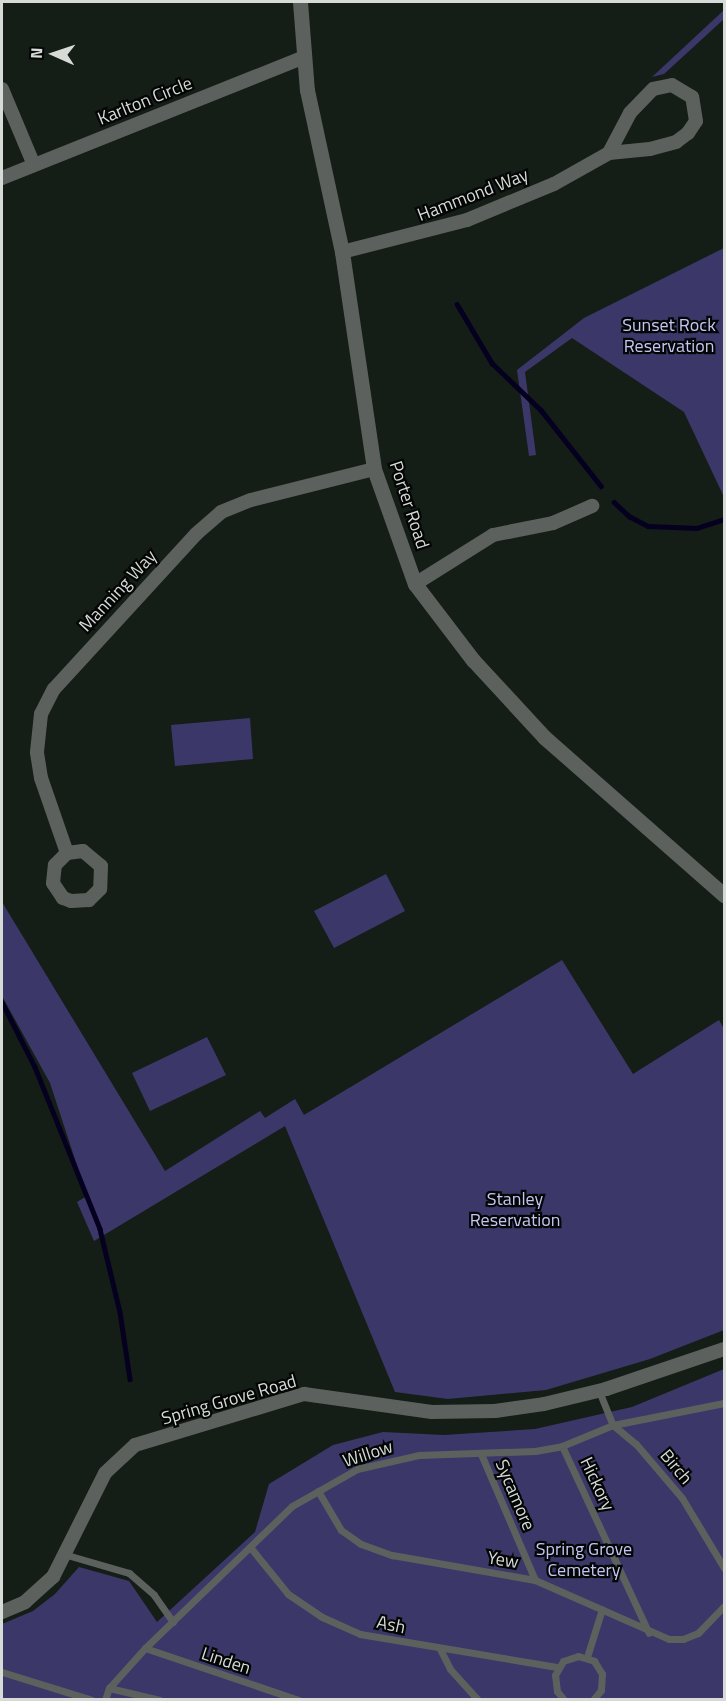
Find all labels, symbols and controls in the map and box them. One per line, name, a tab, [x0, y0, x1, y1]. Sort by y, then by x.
north arrow	[24, 24, 84, 84]
text: N	[24, 47, 48, 59]
street label: Karlton Circle	[95, 72, 195, 130]
street label: Hammond Way	[414, 164, 532, 226]
park label: Sunset Rock Reservation	[622, 315, 716, 358]
street label: Porter Road	[385, 458, 433, 552]
street label: Manning Way	[75, 546, 161, 636]
park label: Stanley Reservation	[470, 1189, 560, 1232]
street label: Spring Grove Road	[159, 1370, 299, 1430]
street label: Willow	[340, 1436, 396, 1472]
street label: Birch	[655, 1445, 697, 1489]
street label: Hickory	[575, 1454, 619, 1514]
street label: Sycamore	[490, 1456, 540, 1534]
park label: Spring Grove Cemetery	[536, 1539, 632, 1582]
street label: Yew	[486, 1547, 520, 1573]
street label: Ash	[375, 1611, 407, 1639]
street label: Linden	[199, 1643, 253, 1679]

